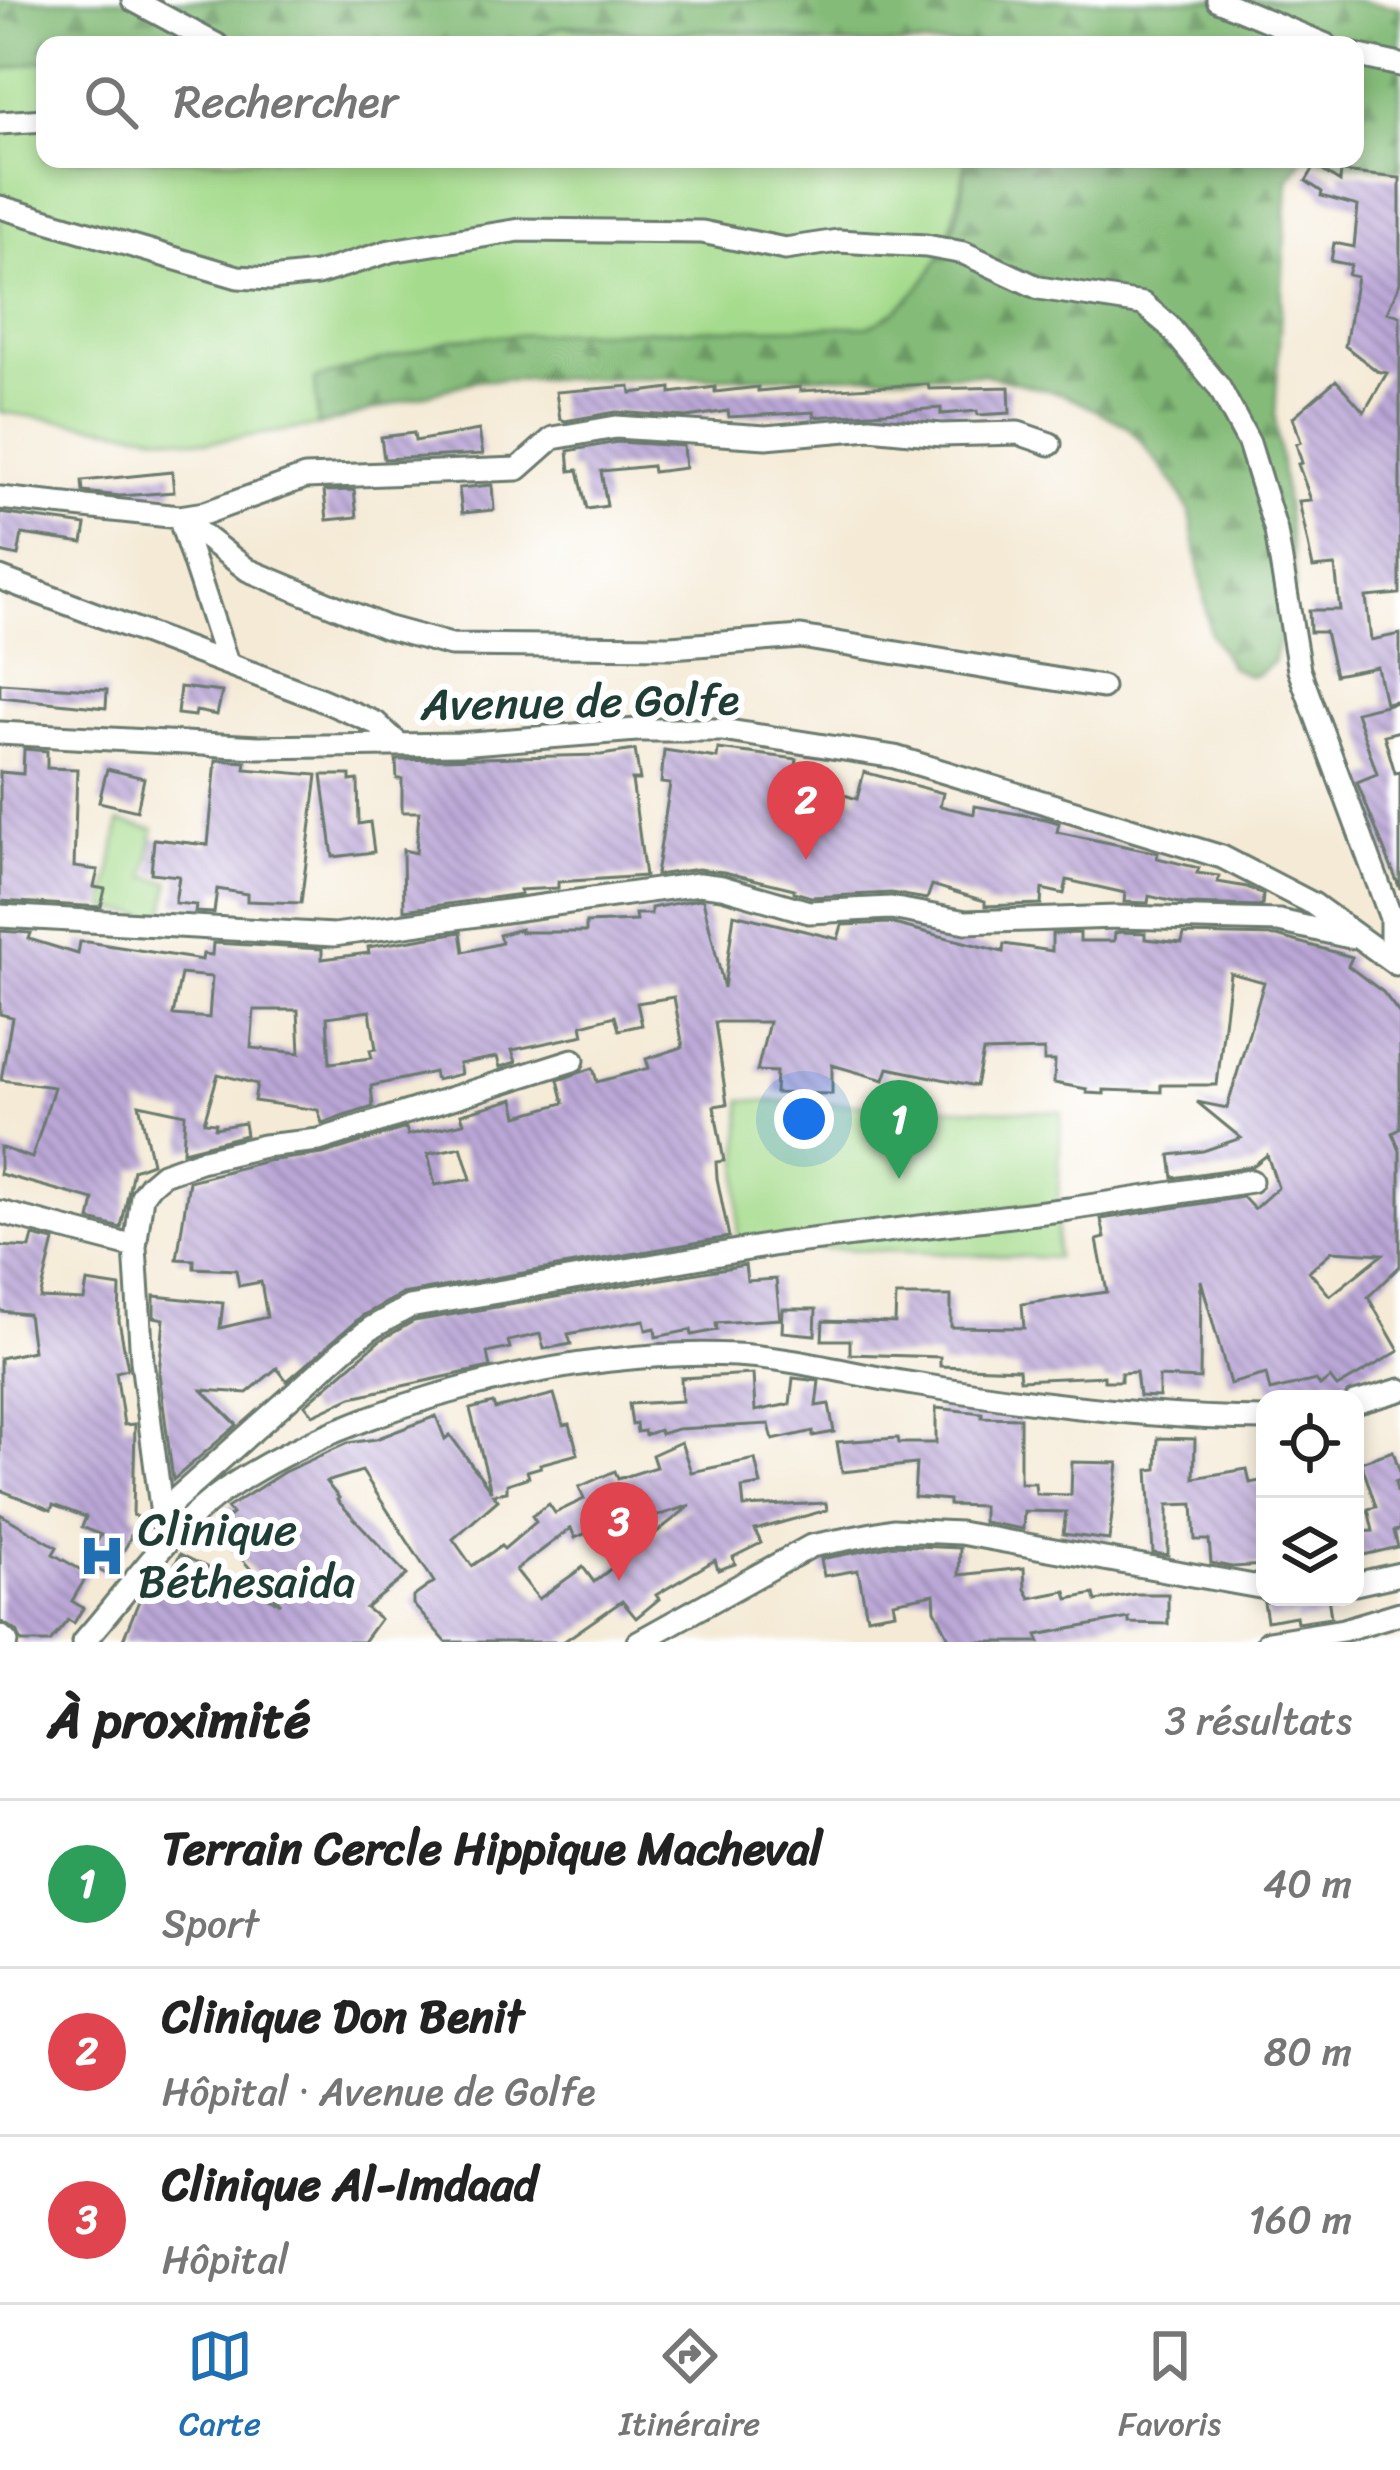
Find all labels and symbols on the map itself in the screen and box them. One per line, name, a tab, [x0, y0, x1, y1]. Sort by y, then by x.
street label: Avenue de Golfe	[419, 659, 740, 745]
pin: 2	[767, 761, 845, 860]
pin: 1	[860, 1080, 938, 1179]
your location	[774, 1089, 834, 1149]
pin: 3	[580, 1482, 658, 1581]
place label: Clinique Béthesaida	[138, 1490, 356, 1622]
hospital icon: Clinique Béthesaida	[77, 1531, 127, 1581]

